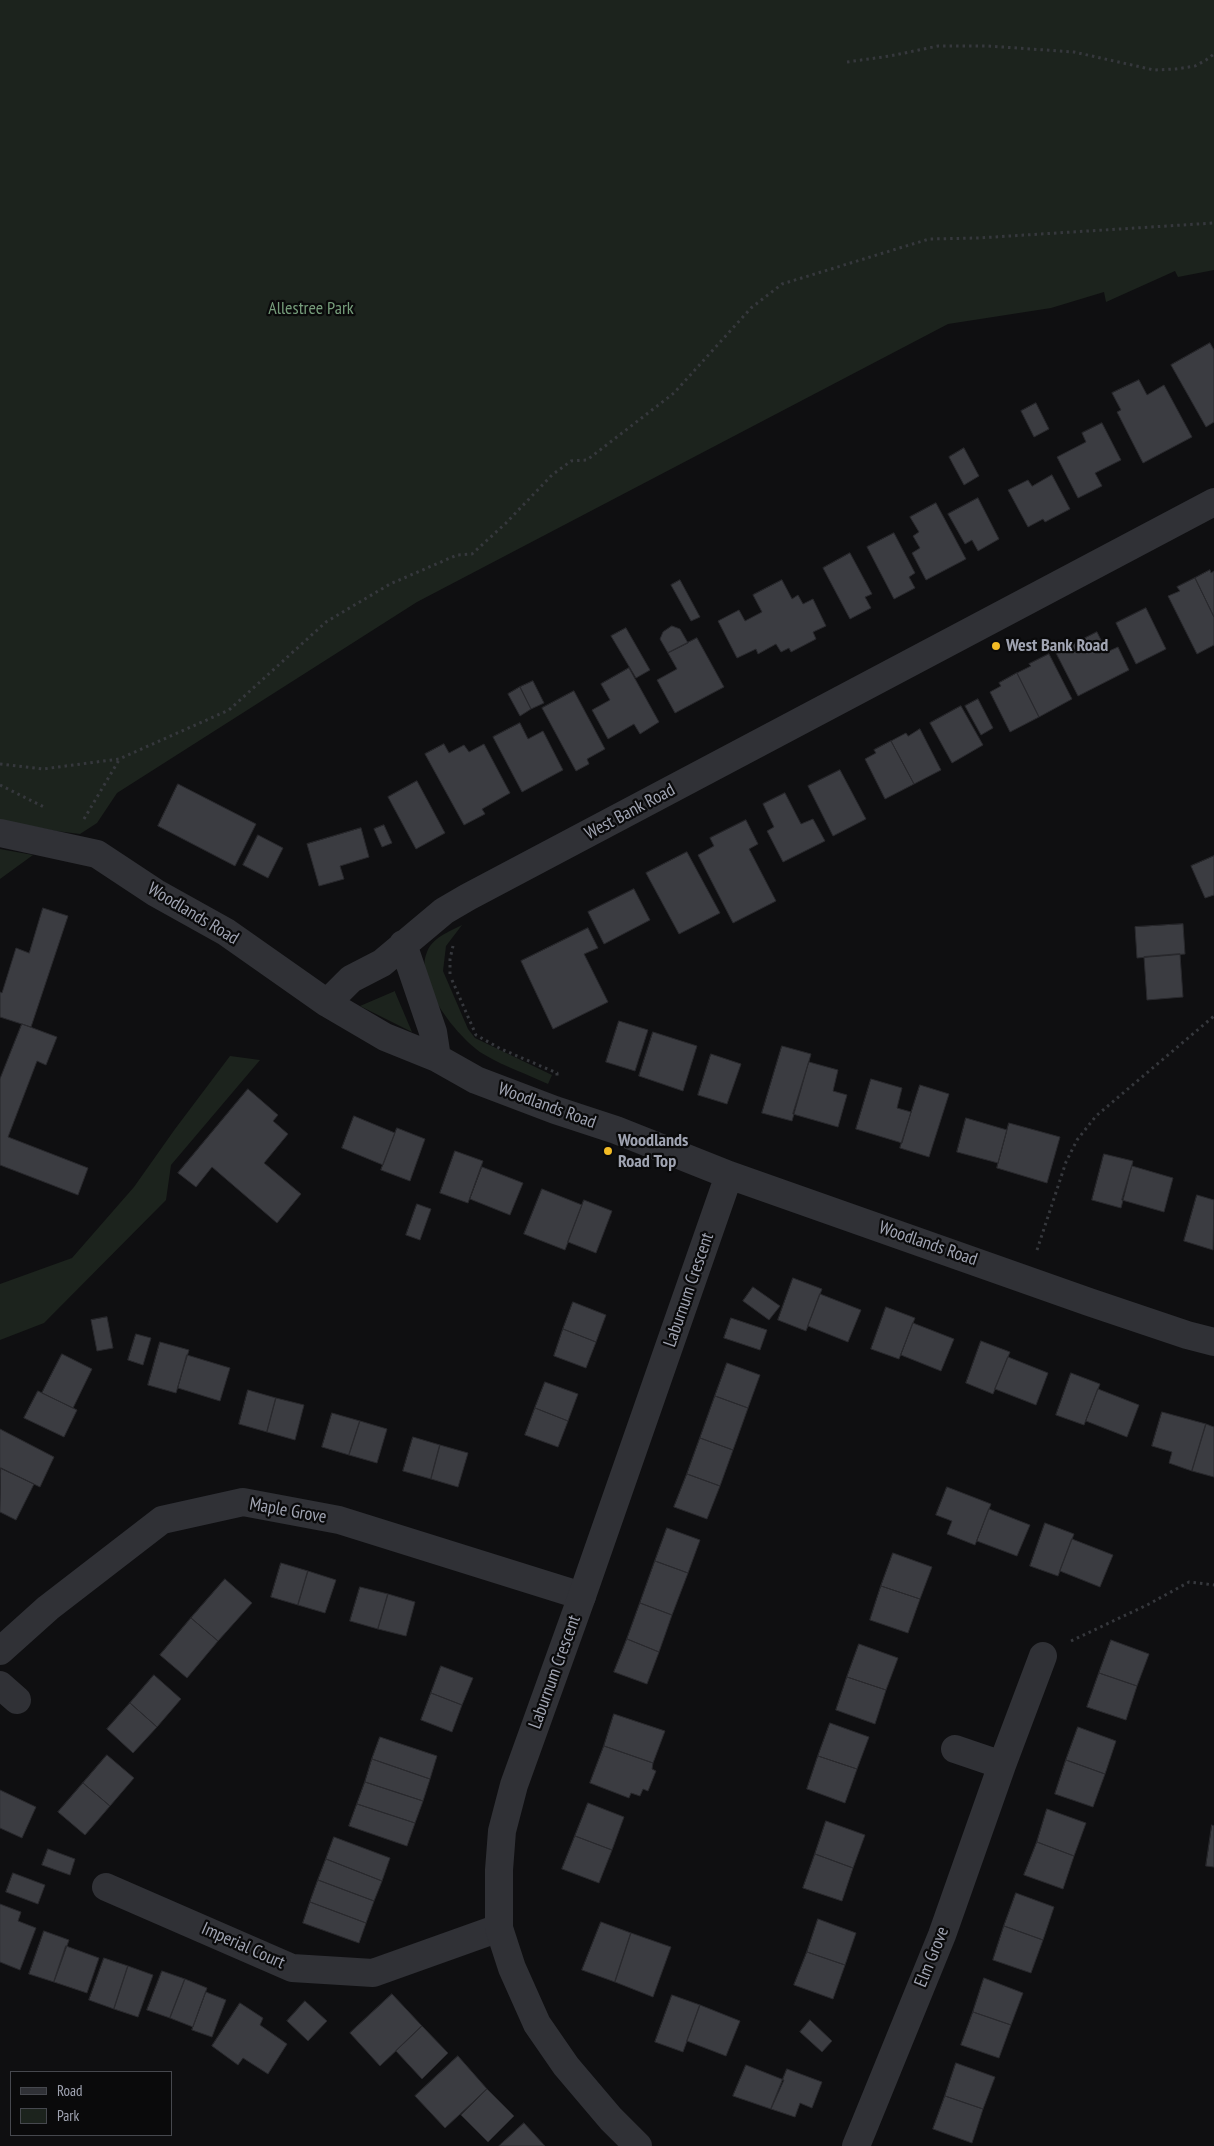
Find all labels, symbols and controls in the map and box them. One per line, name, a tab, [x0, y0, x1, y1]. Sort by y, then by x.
park label: Allestree Park	[268, 298, 354, 320]
place label: West Bank Road	[1006, 635, 1108, 657]
marker: West Bank Road	[990, 640, 1002, 652]
street label: West Bank Road	[581, 779, 679, 845]
street label: Woodlands Road	[144, 878, 242, 950]
street label: Woodlands Road	[495, 1078, 599, 1134]
place label: Woodlands Road Top	[618, 1130, 688, 1172]
marker: Woodlands Road Top	[602, 1145, 614, 1157]
street label: Woodlands Road	[876, 1217, 980, 1271]
street label: Laburnum Crescent	[659, 1230, 719, 1350]
street label: Maple Grove	[248, 1494, 328, 1528]
street label: Laburnum Crescent	[524, 1612, 586, 1732]
street label: Imperial Court	[198, 1918, 288, 1974]
street label: Elm Grove	[910, 1924, 954, 1990]
legend	[10, 2071, 172, 2136]
text: Road	[57, 2081, 83, 2100]
text: Park	[57, 2106, 79, 2125]

